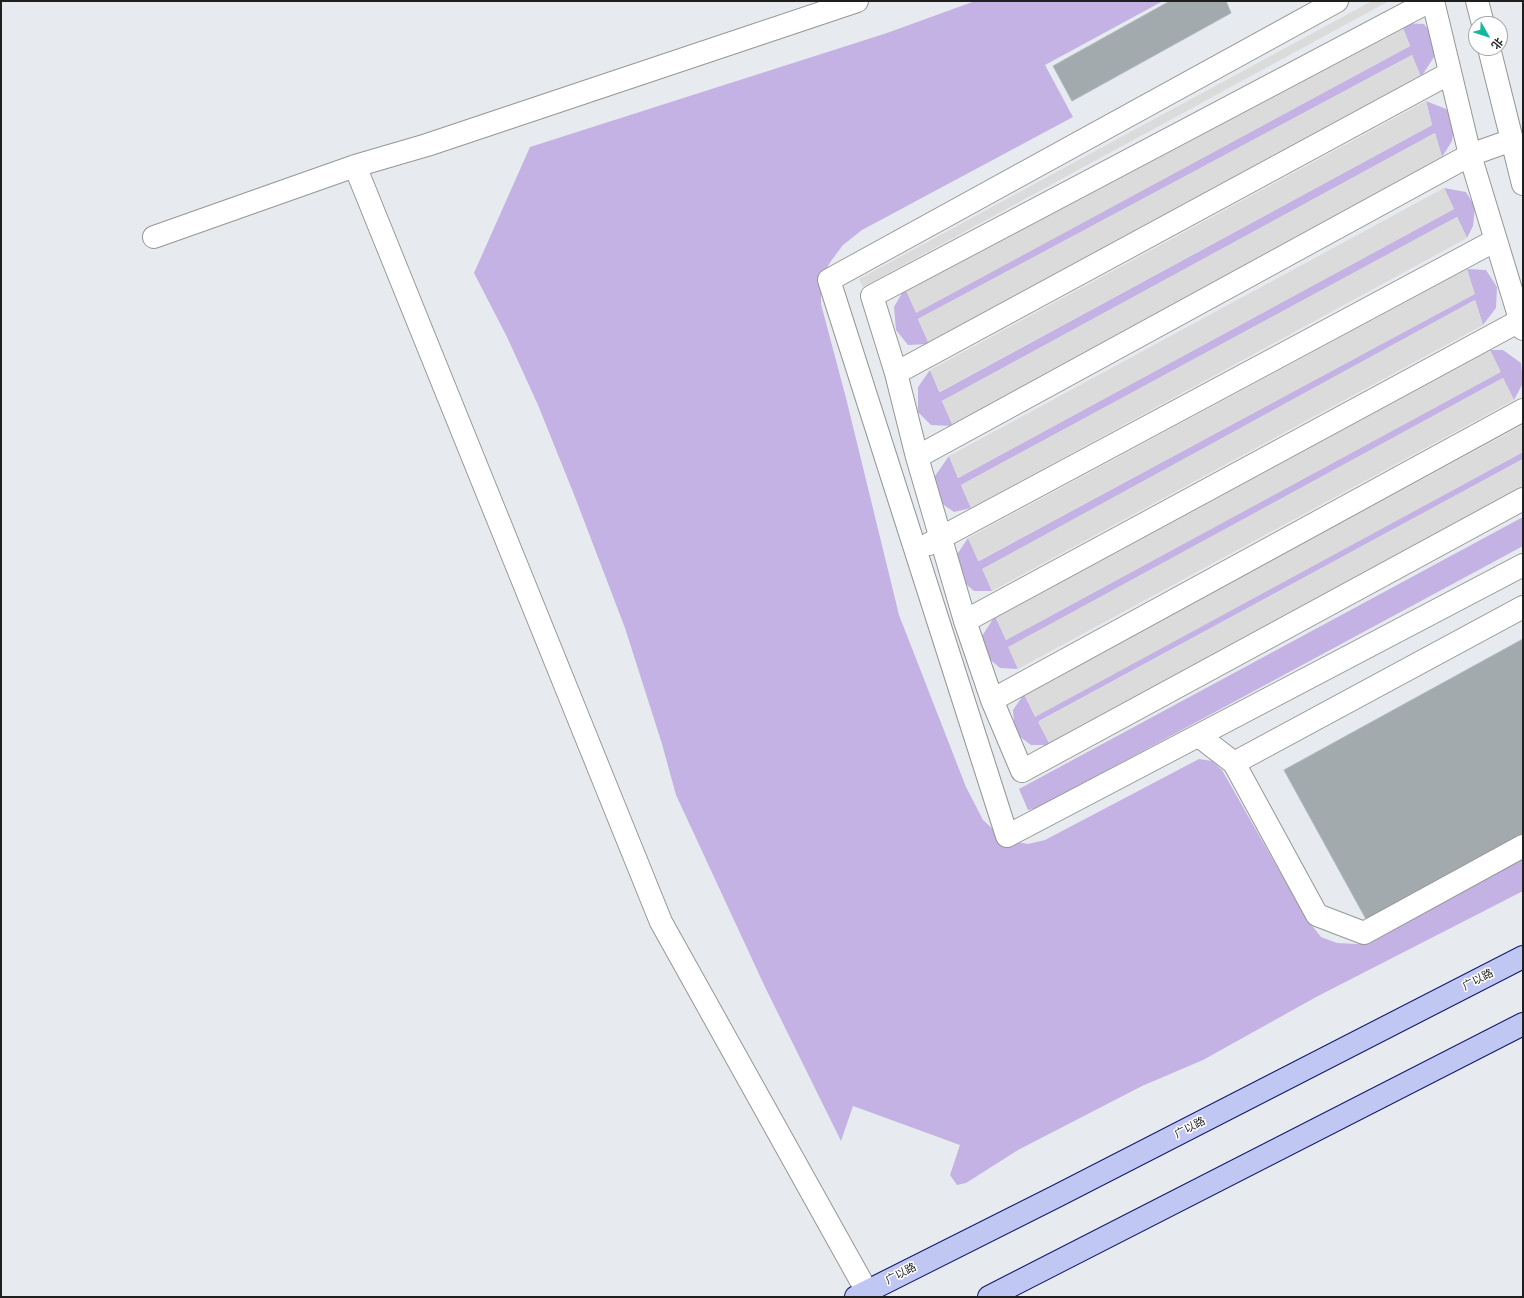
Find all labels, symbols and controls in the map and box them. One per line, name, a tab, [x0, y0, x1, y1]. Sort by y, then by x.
north arrow	[1468, 16, 1508, 56]
text: 北	[1488, 35, 1505, 52]
street label: 广以路	[1460, 967, 1496, 993]
street label: 广以路	[1172, 1115, 1208, 1141]
street label: 广以路	[883, 1261, 919, 1287]

